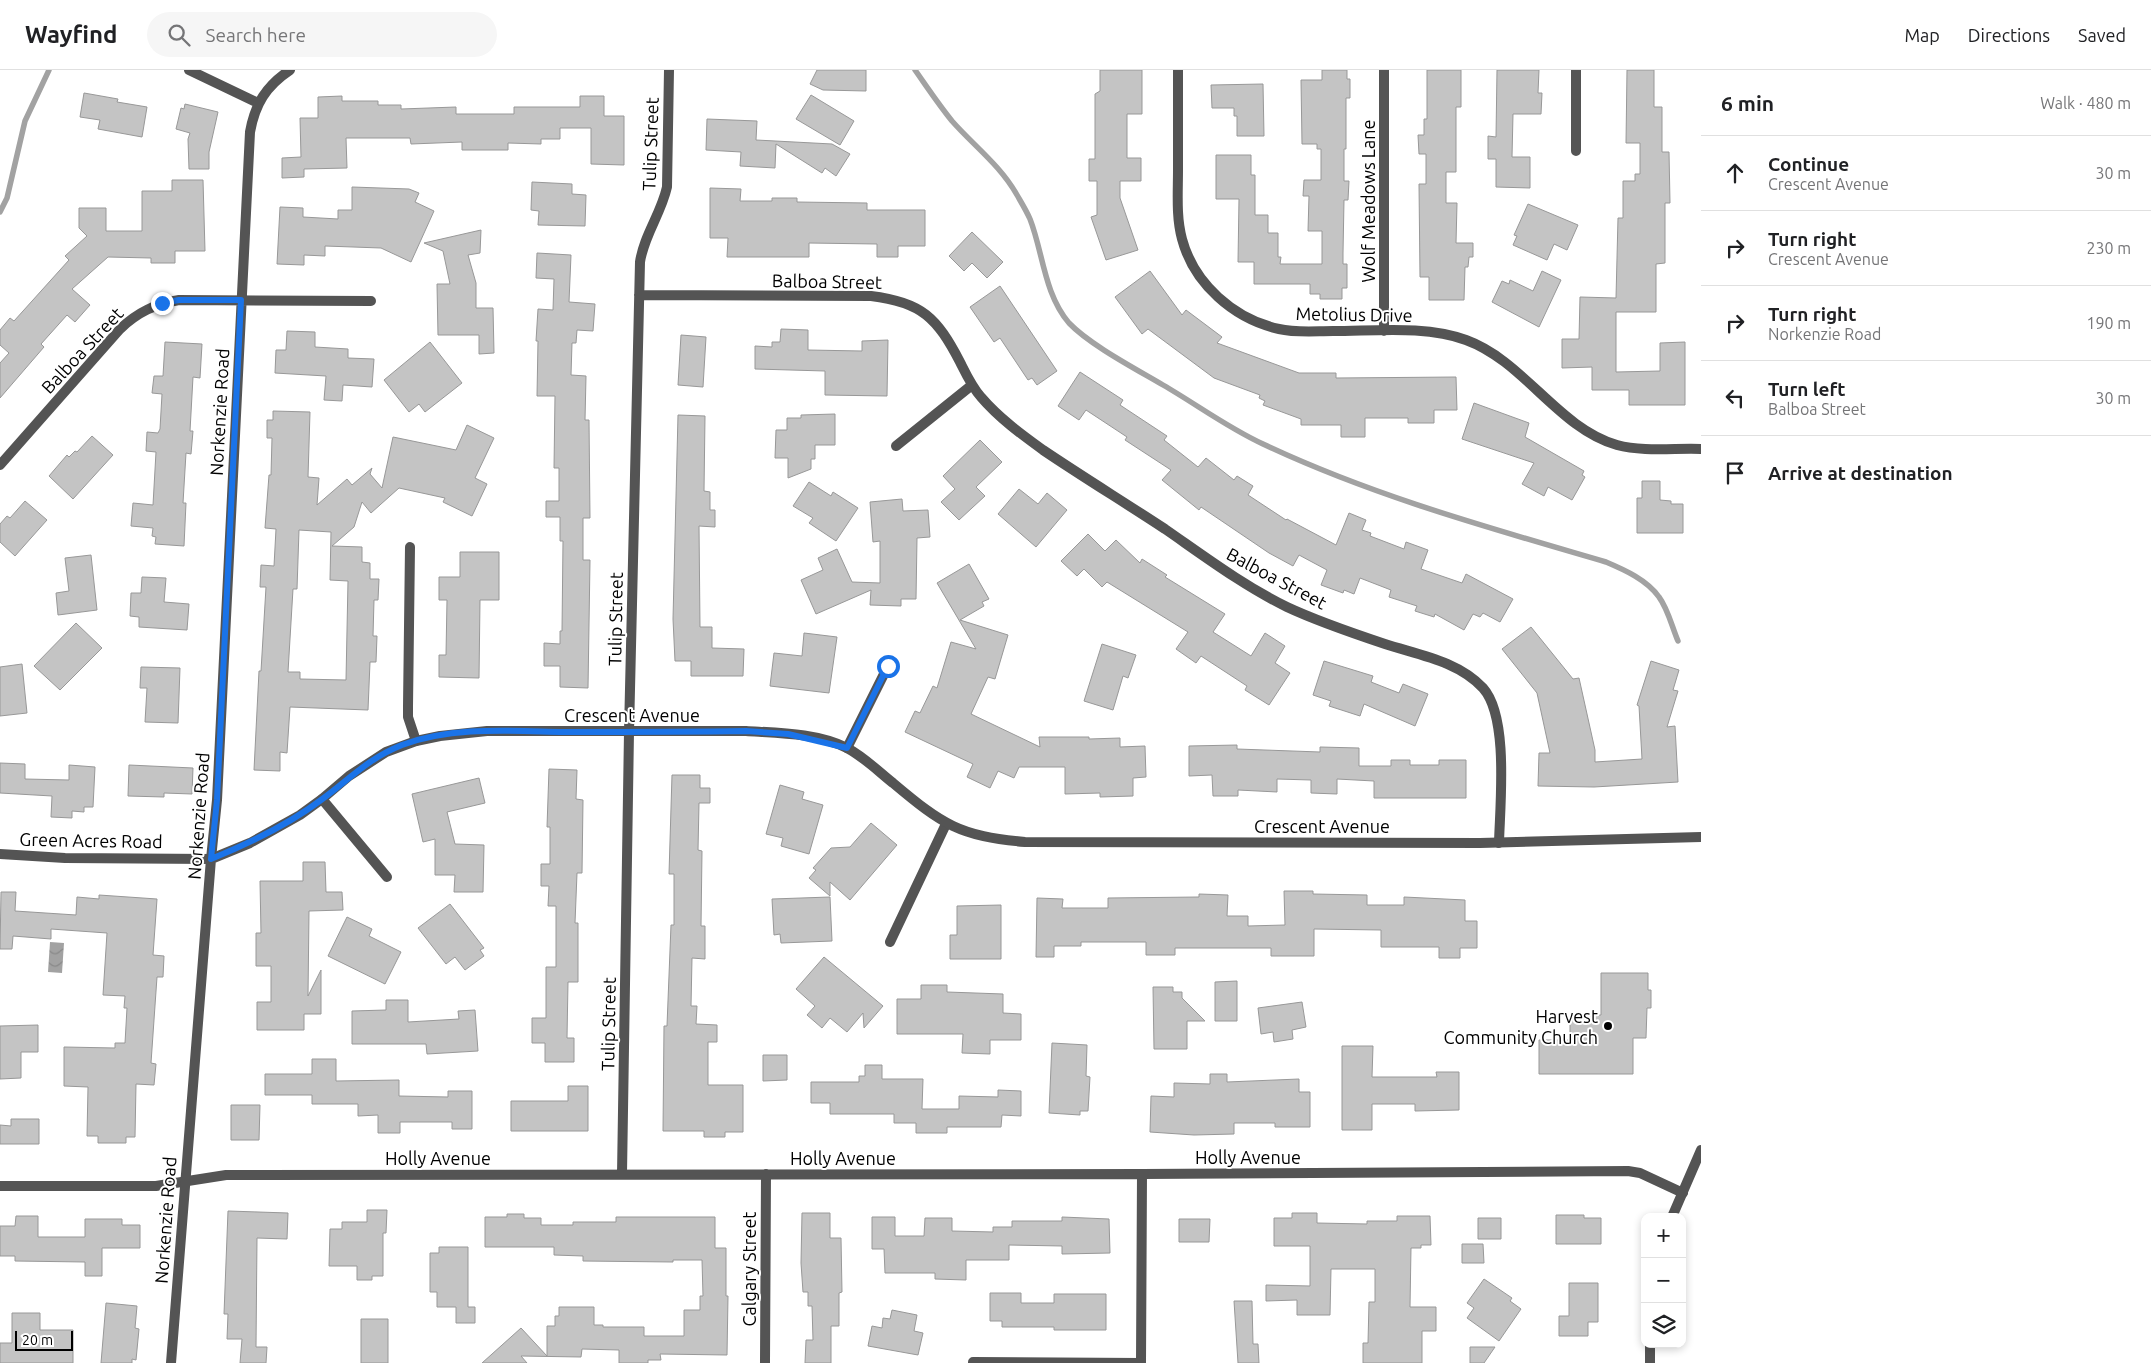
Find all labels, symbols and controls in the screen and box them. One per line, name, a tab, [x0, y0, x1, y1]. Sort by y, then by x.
search box	[147, 12, 497, 57]
text: Wayfind	[25, 21, 117, 48]
icon: search	[165, 21, 193, 49]
text: Search here	[205, 24, 306, 46]
text: Map	[1904, 25, 1940, 45]
text: Directions	[1968, 25, 2050, 45]
text: Saved	[2078, 25, 2126, 45]
text: 6 min	[1721, 91, 1774, 115]
text: Walk · 480 m	[2040, 94, 2131, 112]
street label: Tulip Street	[638, 97, 662, 191]
street label: Wolf Meadows Lane	[1358, 119, 1378, 283]
text: Continue	[1768, 153, 1849, 175]
icon: ahead	[1721, 159, 1749, 187]
text: 30 m	[2095, 164, 2131, 182]
text: Crescent Avenue	[1768, 175, 1889, 193]
text: Turn right	[1768, 228, 1856, 250]
icon: right	[1721, 234, 1749, 262]
text: 230 m	[2086, 239, 2131, 257]
text: Crescent Avenue	[1768, 250, 1889, 268]
street label: Balboa Street	[772, 270, 882, 292]
route end	[151, 292, 174, 315]
street label: Balboa Street	[37, 303, 127, 397]
street label: Metolius Drive	[1295, 303, 1413, 325]
text: Turn right	[1768, 303, 1856, 325]
icon: right	[1721, 309, 1749, 337]
text: 190 m	[2086, 314, 2131, 332]
text: Norkenzie Road	[1768, 325, 1881, 343]
street label: Norkenzie Road	[206, 348, 232, 476]
text: Turn left	[1768, 378, 1846, 400]
icon: left	[1721, 384, 1749, 412]
text: 30 m	[2095, 389, 2131, 407]
text: Balboa Street	[1768, 400, 1866, 418]
icon: arrive	[1721, 459, 1749, 487]
text: Arrive at destination	[1768, 462, 1953, 484]
street label: Balboa Street	[1224, 543, 1330, 613]
street label: Tulip Street	[604, 572, 626, 666]
route start	[877, 655, 900, 678]
street label: Crescent Avenue	[564, 705, 700, 725]
street label: Norkenzie Road	[184, 752, 212, 880]
street label: Crescent Avenue	[1254, 816, 1390, 836]
street label: Green Acres Road	[19, 829, 163, 851]
street label: Tulip Street	[597, 977, 619, 1071]
place label: Harvest Community Church	[1444, 1006, 1598, 1047]
marker: Harvest Community Church	[1602, 1020, 1614, 1032]
street label: Holly Avenue	[1195, 1147, 1301, 1167]
street label: Holly Avenue	[385, 1148, 491, 1168]
street label: Holly Avenue	[790, 1148, 896, 1168]
street label: Norkenzie Road	[151, 1156, 179, 1284]
street label: Calgary Street	[739, 1212, 759, 1326]
map controls	[1641, 1213, 1686, 1348]
button: +	[1641, 1213, 1686, 1258]
button: −	[1641, 1258, 1686, 1303]
button: layers	[1641, 1303, 1686, 1348]
scale bar	[15, 1328, 72, 1351]
text: 20 m	[22, 1332, 53, 1348]

